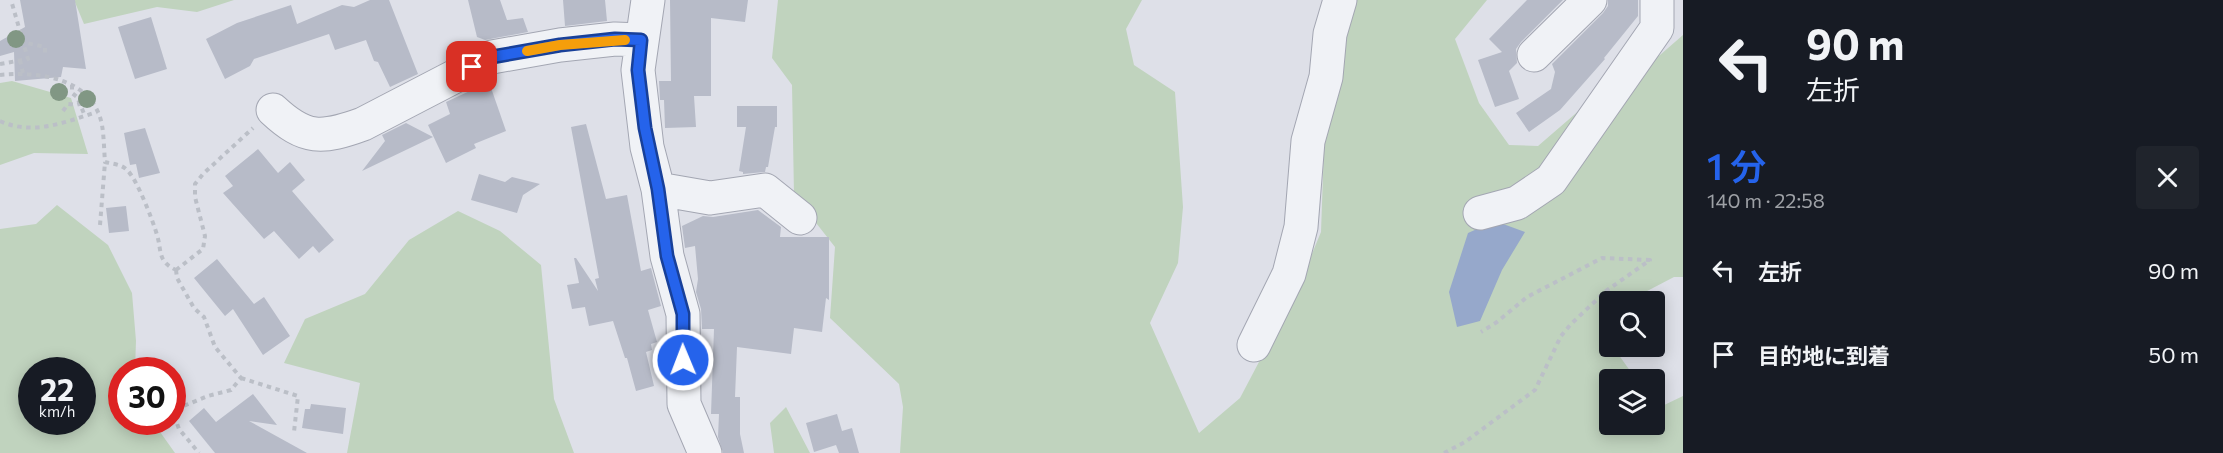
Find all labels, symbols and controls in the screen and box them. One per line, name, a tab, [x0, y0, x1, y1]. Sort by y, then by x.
text: 90 m	[1806, 17, 1905, 69]
icon: left	[1707, 24, 1785, 102]
pin	[446, 41, 497, 92]
icon: arrive	[455, 50, 488, 83]
text: 左折	[1806, 73, 1860, 106]
text: 1 分	[1707, 143, 1766, 187]
button: close	[2136, 146, 2199, 209]
text: 140 m · 22:58	[1707, 188, 1825, 212]
icon: left	[1707, 254, 1740, 287]
text: 90 m	[2148, 257, 2199, 284]
text: 左折	[1758, 258, 1802, 285]
map controls	[1599, 291, 1665, 435]
button: search	[1599, 291, 1665, 357]
position arrow	[651, 328, 715, 392]
icon: arrive	[1707, 338, 1740, 371]
text: 50 m	[2149, 341, 2199, 368]
text: 目的地に到着	[1758, 342, 1890, 369]
speed limit sign: 30	[108, 357, 186, 435]
button: layers	[1599, 369, 1665, 435]
text: 22	[40, 370, 74, 407]
text: km/h	[39, 402, 75, 420]

